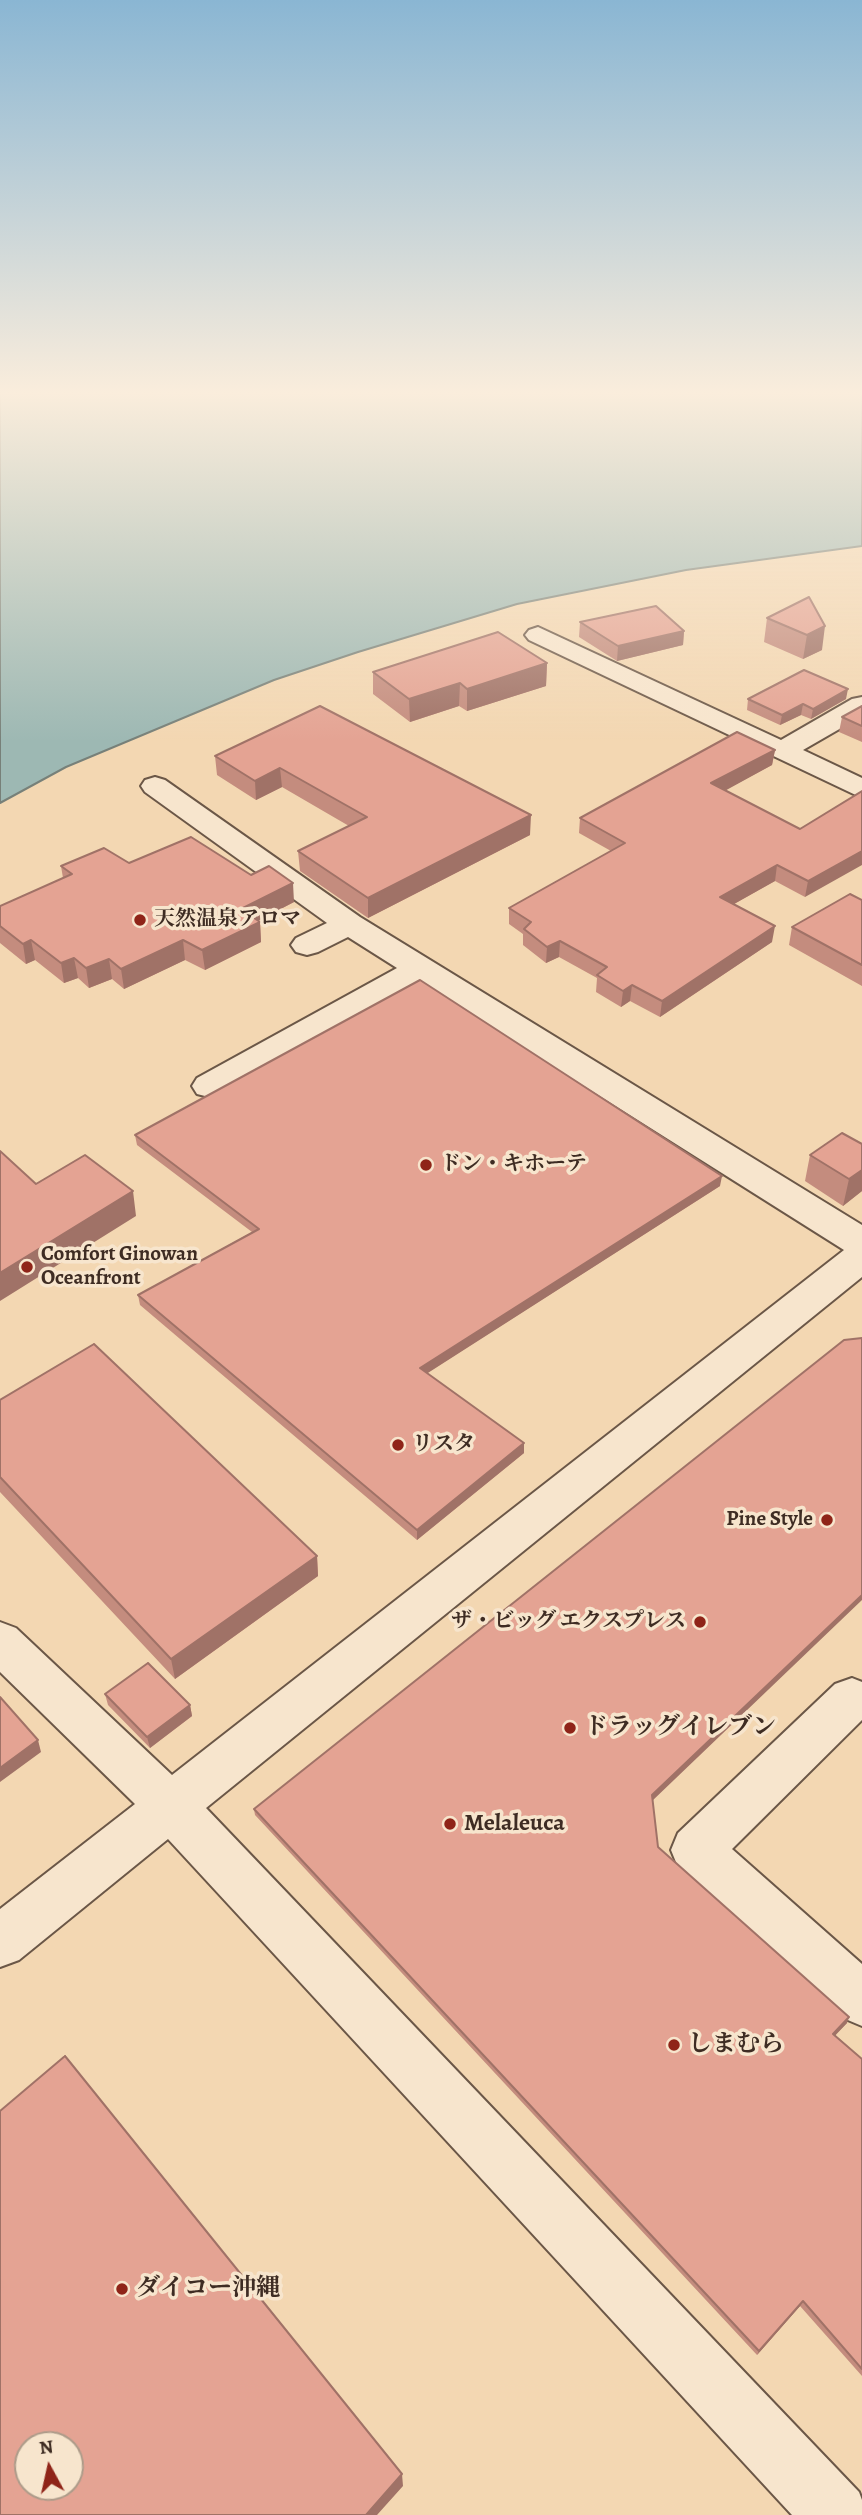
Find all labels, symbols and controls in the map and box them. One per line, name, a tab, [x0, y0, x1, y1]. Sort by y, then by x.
place label: 天然温泉アロマ	[154, 907, 301, 933]
marker: 天然温泉アロマ	[132, 912, 148, 928]
place label: ドン・キホーテ	[440, 1152, 587, 1178]
marker: ドン・キホーテ	[418, 1157, 434, 1173]
place label: Comfort Ginowan Oceanfront	[41, 1242, 198, 1292]
marker: Comfort Ginowan Oceanfront	[19, 1259, 35, 1275]
place label: リスタ	[412, 1432, 475, 1458]
marker: リスタ	[390, 1437, 406, 1453]
place label: Pine Style	[726, 1507, 813, 1533]
marker: Pine Style	[819, 1512, 835, 1528]
place label: ザ・ビッグ エクスプレス	[451, 1609, 686, 1635]
marker: ザ・ビッグ エクスプレス	[692, 1614, 708, 1630]
place label: ドラッグイレブン	[584, 1714, 776, 1742]
marker: ドラッグイレブン	[562, 1720, 578, 1736]
place label: Melaleuca	[464, 1810, 565, 1838]
marker: Melaleuca	[442, 1816, 458, 1832]
place label: しまむら	[688, 2031, 784, 2059]
marker: しまむら	[666, 2037, 682, 2053]
place label: ダイコー沖縄	[136, 2275, 280, 2303]
marker: ダイコー沖縄	[114, 2281, 130, 2297]
north arrow	[14, 2431, 84, 2501]
text: N	[38, 2433, 55, 2461]

